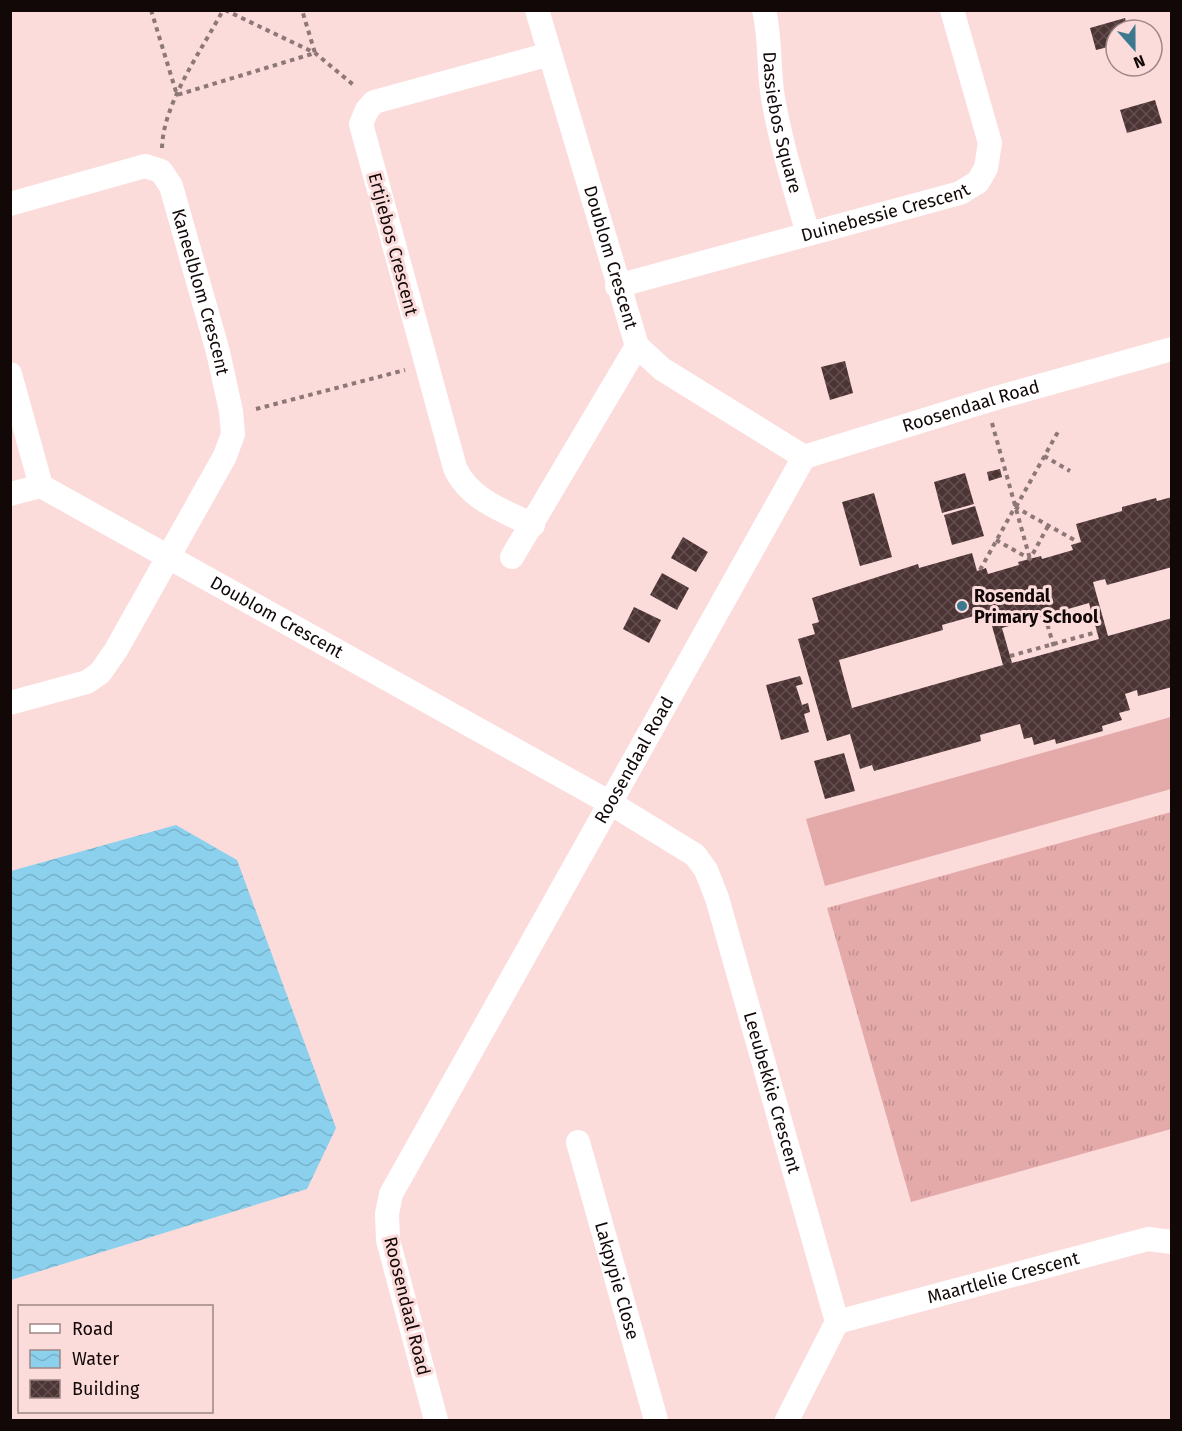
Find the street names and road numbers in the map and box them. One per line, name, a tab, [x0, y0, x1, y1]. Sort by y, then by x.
street label: Dassiebos Square	[758, 51, 807, 196]
street label: Ertjiebos Crescent	[363, 170, 423, 318]
street label: Duinebessie Crescent	[798, 178, 974, 247]
street label: Doublom Crescent	[579, 183, 643, 332]
street label: Kaneelblom Crescent	[167, 206, 234, 378]
street label: Roosendaal Road	[900, 375, 1042, 437]
street label: Doublom Crescent	[206, 571, 347, 663]
street label: Roosendaal Road	[590, 693, 678, 828]
street label: Leeubekkie Crescent	[739, 1009, 805, 1176]
street label: Lakpypie Close	[590, 1219, 644, 1342]
street label: Roosendaal Road	[379, 1234, 435, 1378]
street label: Maartlelie Crescent	[925, 1247, 1082, 1308]

